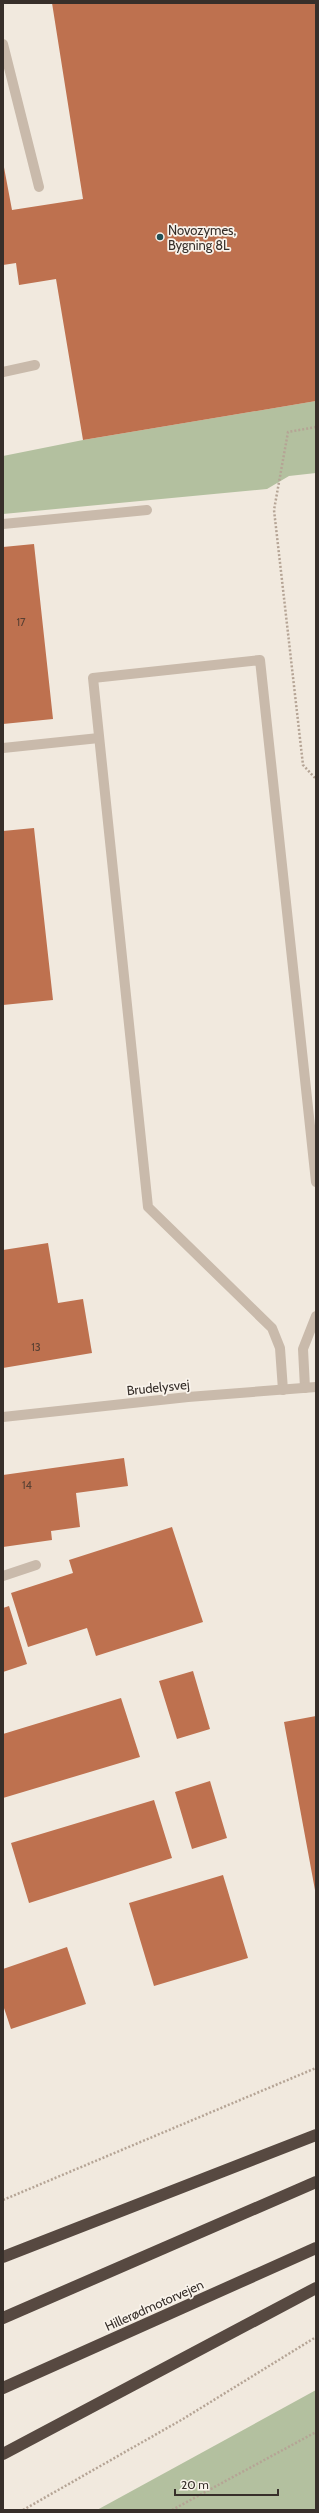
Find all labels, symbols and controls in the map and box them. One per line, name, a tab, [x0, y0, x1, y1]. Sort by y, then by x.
place label: Novozymes, Bygning 8L	[168, 222, 236, 253]
marker: Novozymes, Bygning 8L	[155, 232, 165, 242]
house number: 17	[16, 615, 26, 629]
house number: 13	[31, 1340, 41, 1354]
street label: Brudelysvej	[126, 1376, 190, 1399]
house number: 14	[22, 1478, 33, 1492]
street label: Hillerødmotorvejen	[102, 2276, 206, 2335]
scale bar	[175, 2471, 278, 2497]
text: 20 m	[181, 2477, 209, 2492]

